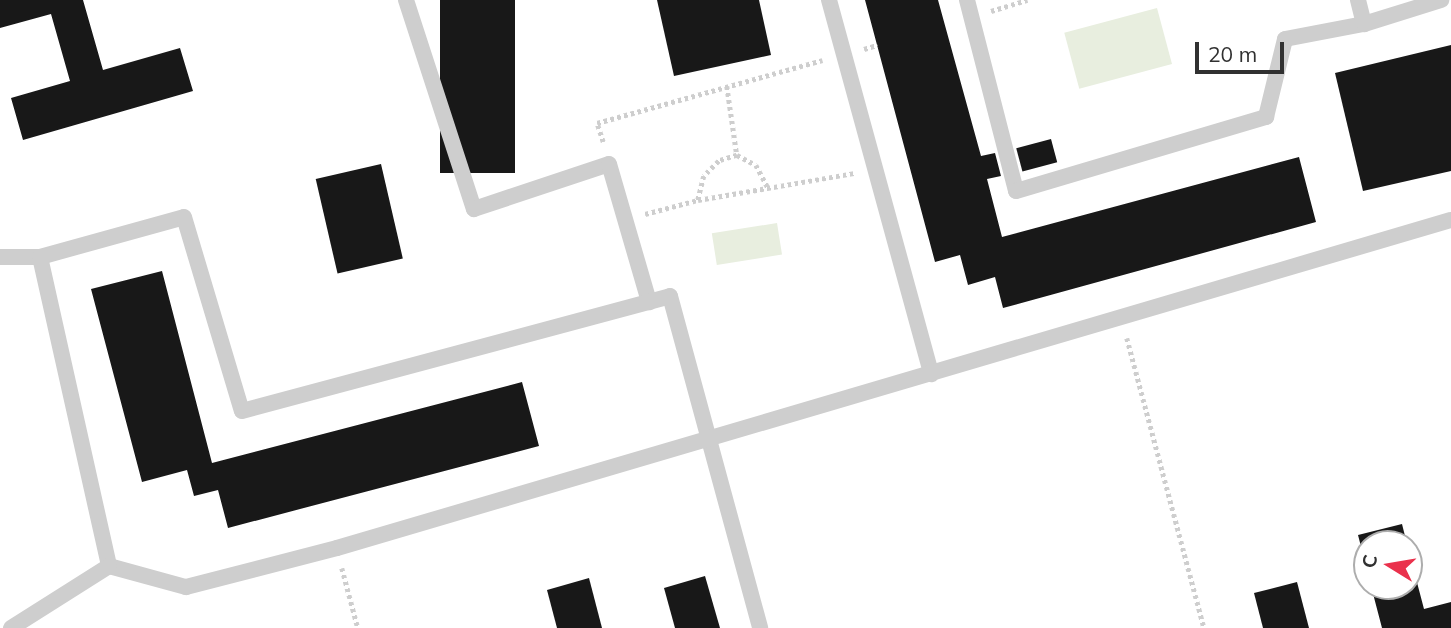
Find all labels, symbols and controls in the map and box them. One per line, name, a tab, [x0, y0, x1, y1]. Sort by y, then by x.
scale bar	[1199, 28, 1288, 72]
text: 20 m	[1208, 41, 1257, 67]
north arrow	[1353, 530, 1423, 600]
text: С	[1356, 553, 1382, 570]

